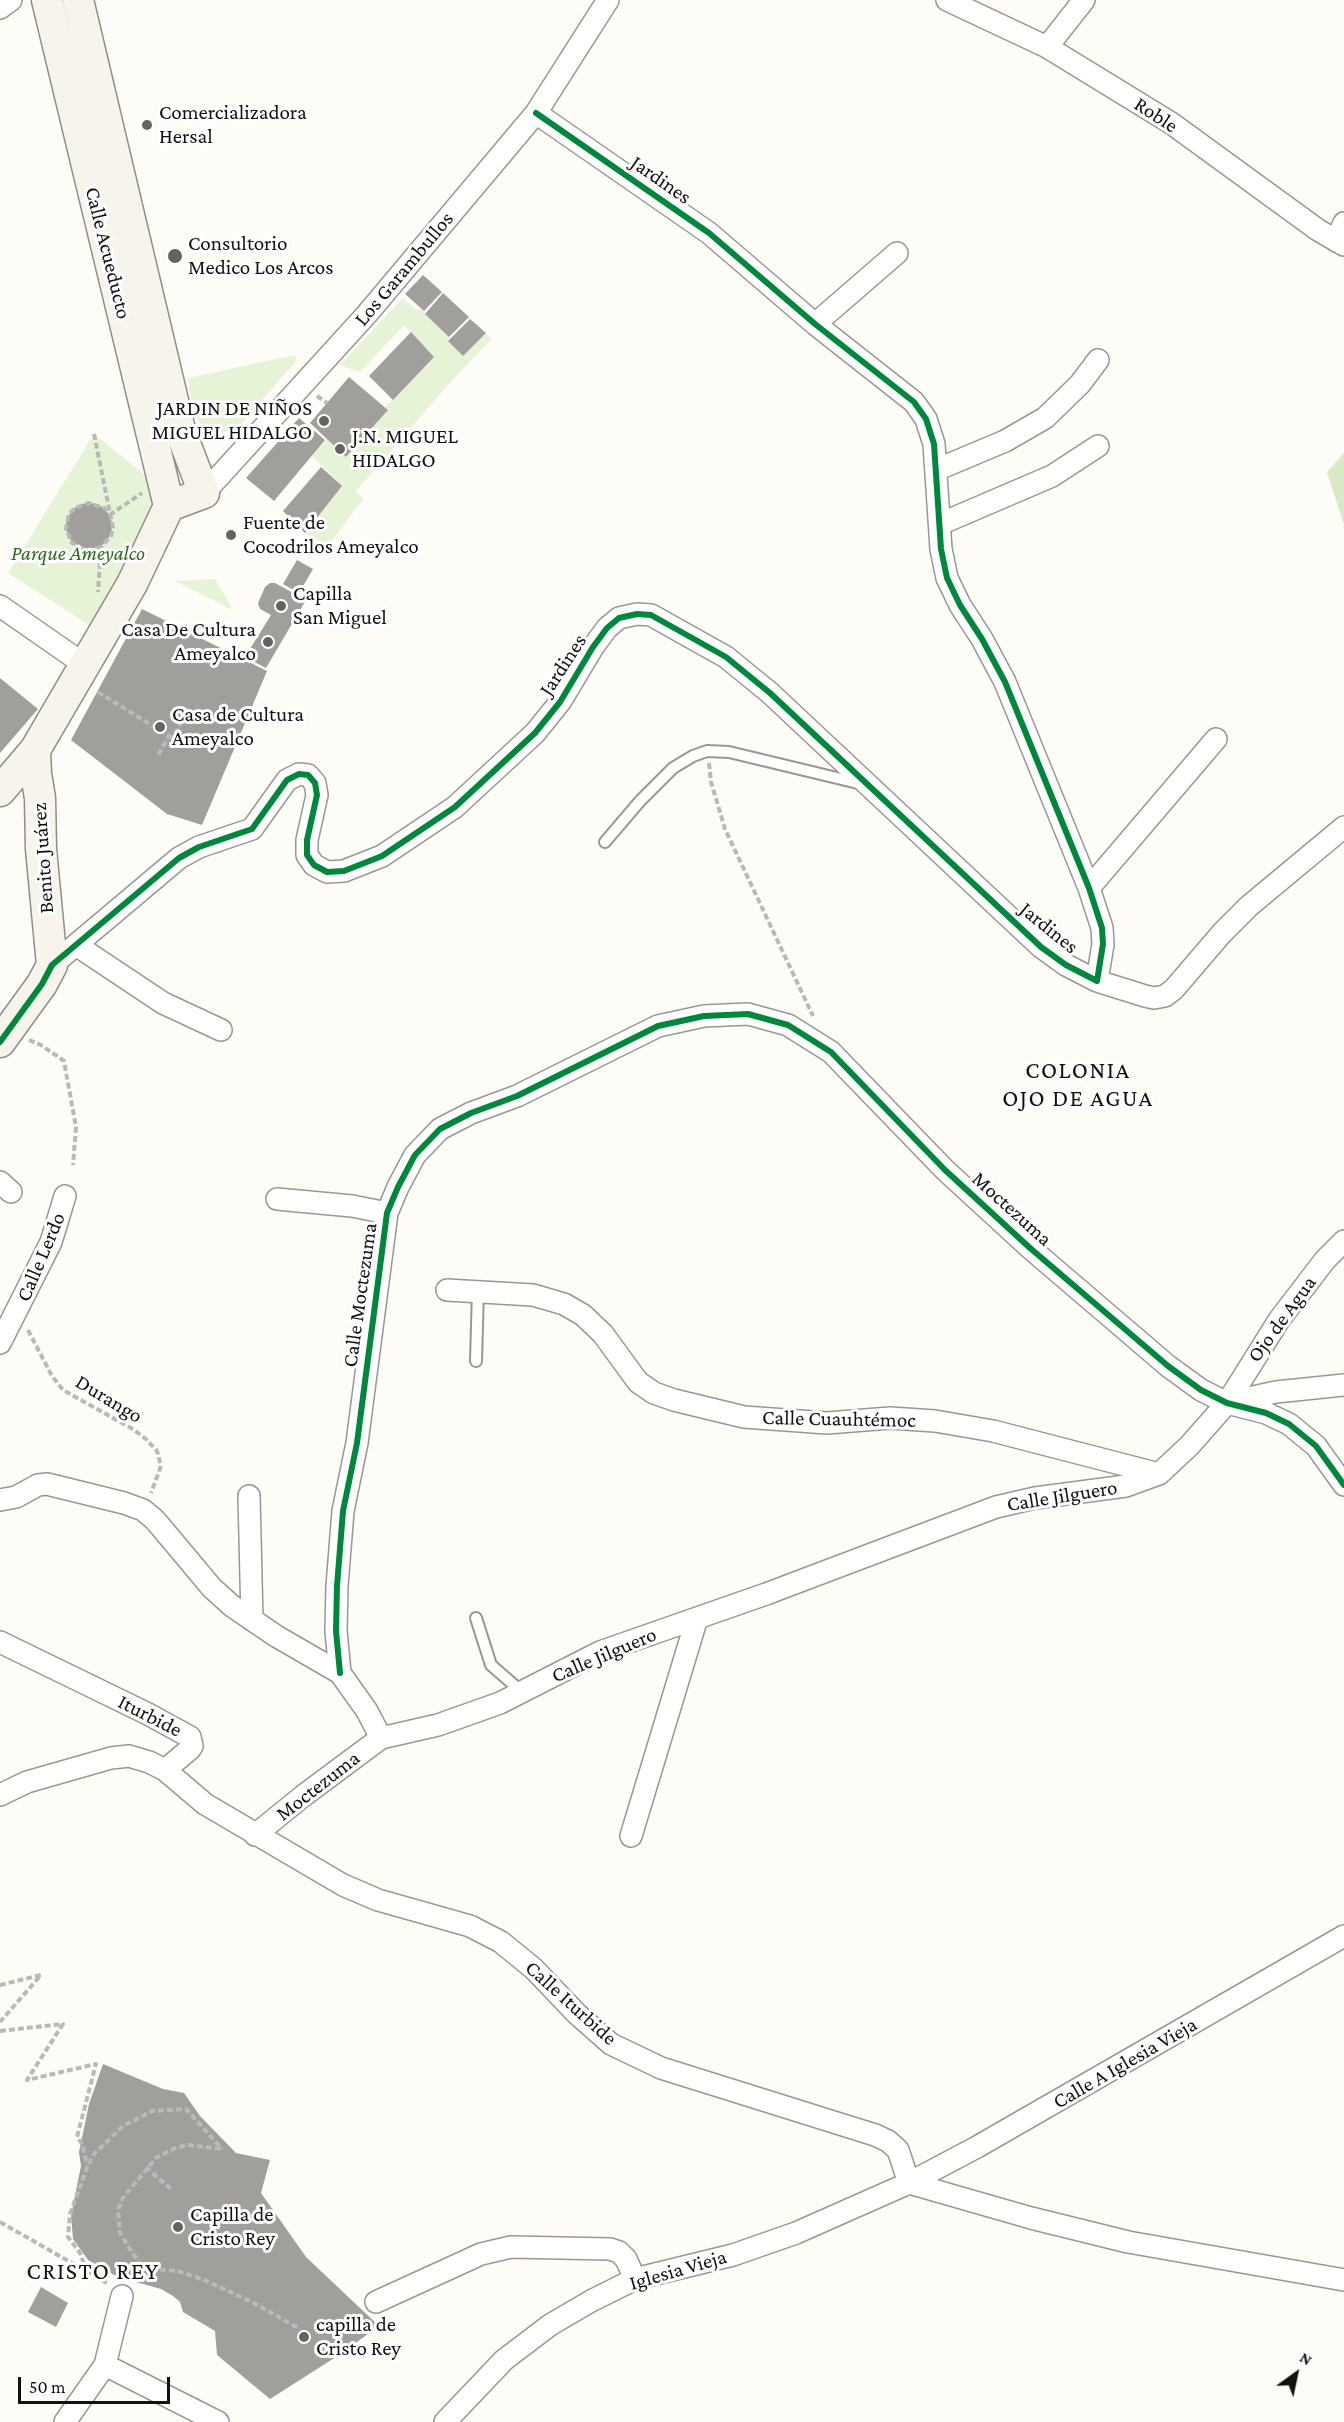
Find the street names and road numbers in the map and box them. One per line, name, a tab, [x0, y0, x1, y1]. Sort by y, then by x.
street label: Roble	[1129, 92, 1183, 138]
street label: Jardines	[626, 150, 696, 210]
street label: Calle Acueducto	[79, 184, 137, 322]
street label: Los Garambullos	[349, 207, 459, 331]
street label: Jardines	[534, 630, 592, 700]
street label: Benito Juárez	[27, 802, 59, 914]
street label: Jardines	[1015, 897, 1083, 959]
street label: Moctezuma	[967, 1166, 1057, 1252]
street label: Calle Lerdo	[11, 1209, 71, 1305]
street label: Calle Moctezuma	[337, 1221, 383, 1369]
street label: Ojo de Agua	[1242, 1271, 1322, 1367]
street label: Durango	[71, 1369, 147, 1429]
street label: Calle Cuauhtémoc	[762, 1405, 916, 1433]
street label: Calle Jilguero	[1005, 1475, 1119, 1517]
street label: Calle Jilguero	[548, 1622, 660, 1688]
street label: Iturbide	[114, 1689, 186, 1743]
street label: Moctezuma	[271, 1746, 365, 1826]
street label: Calle Iturbide	[520, 1955, 622, 2051]
street label: Calle A Iglesia Vieja	[1049, 2012, 1201, 2114]
street label: Iglesia Vieja	[626, 2244, 730, 2296]

